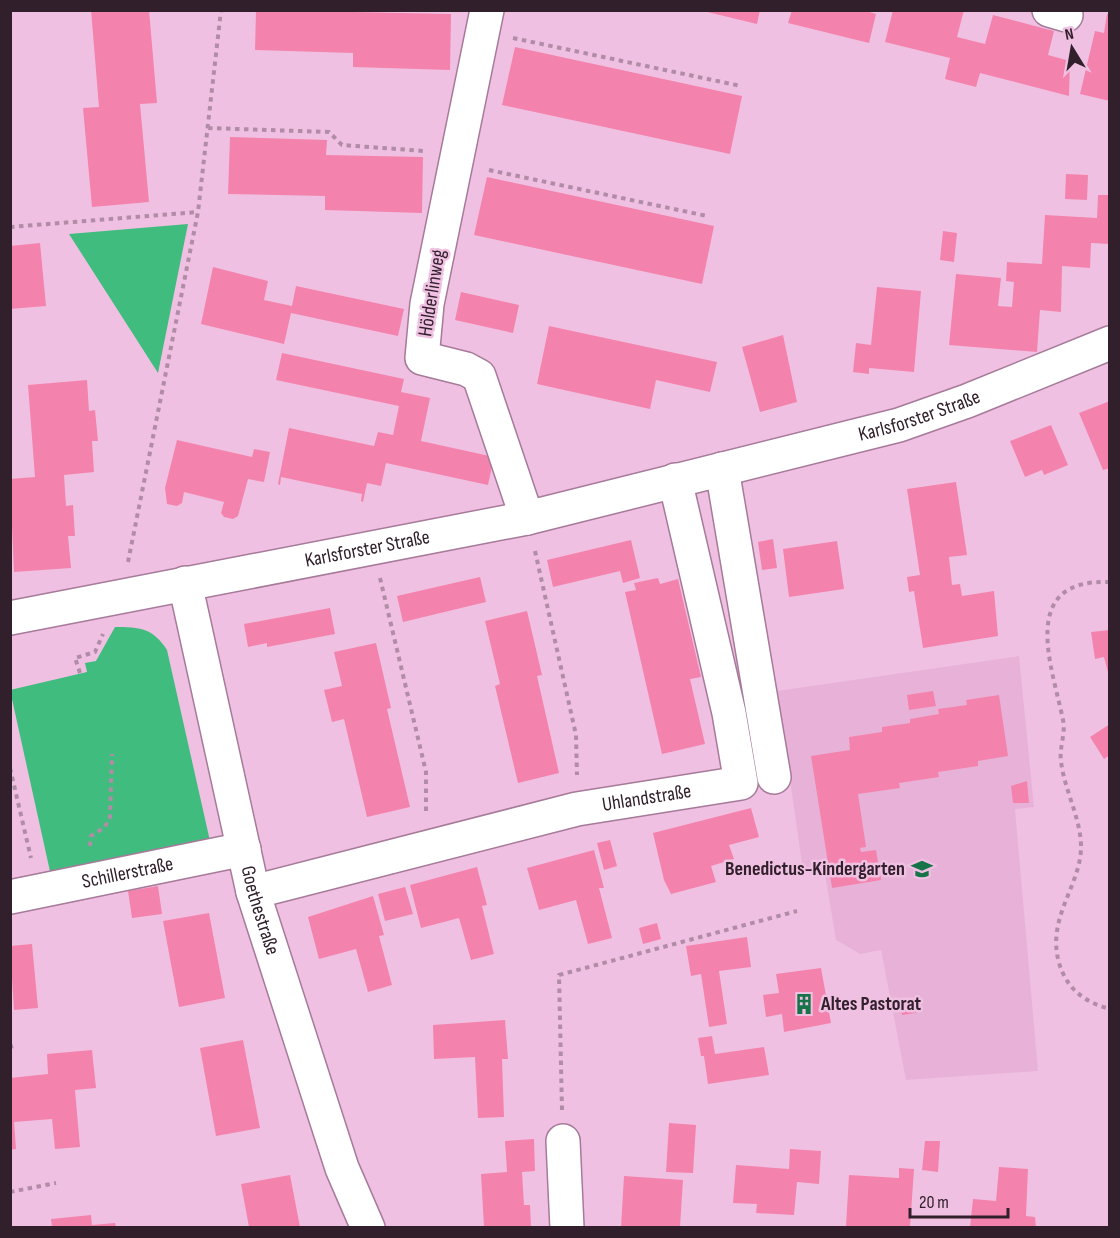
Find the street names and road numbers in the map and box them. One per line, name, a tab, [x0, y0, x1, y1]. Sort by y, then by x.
street label: Hölderlinweg	[413, 248, 451, 338]
street label: Karlsforster Straße	[856, 385, 984, 447]
street label: Karlsforster Straße	[303, 525, 432, 573]
street label: Uhlandstraße	[600, 779, 693, 817]
street label: Schillerstraße	[80, 852, 175, 894]
street label: Goethestraße	[236, 864, 285, 958]

